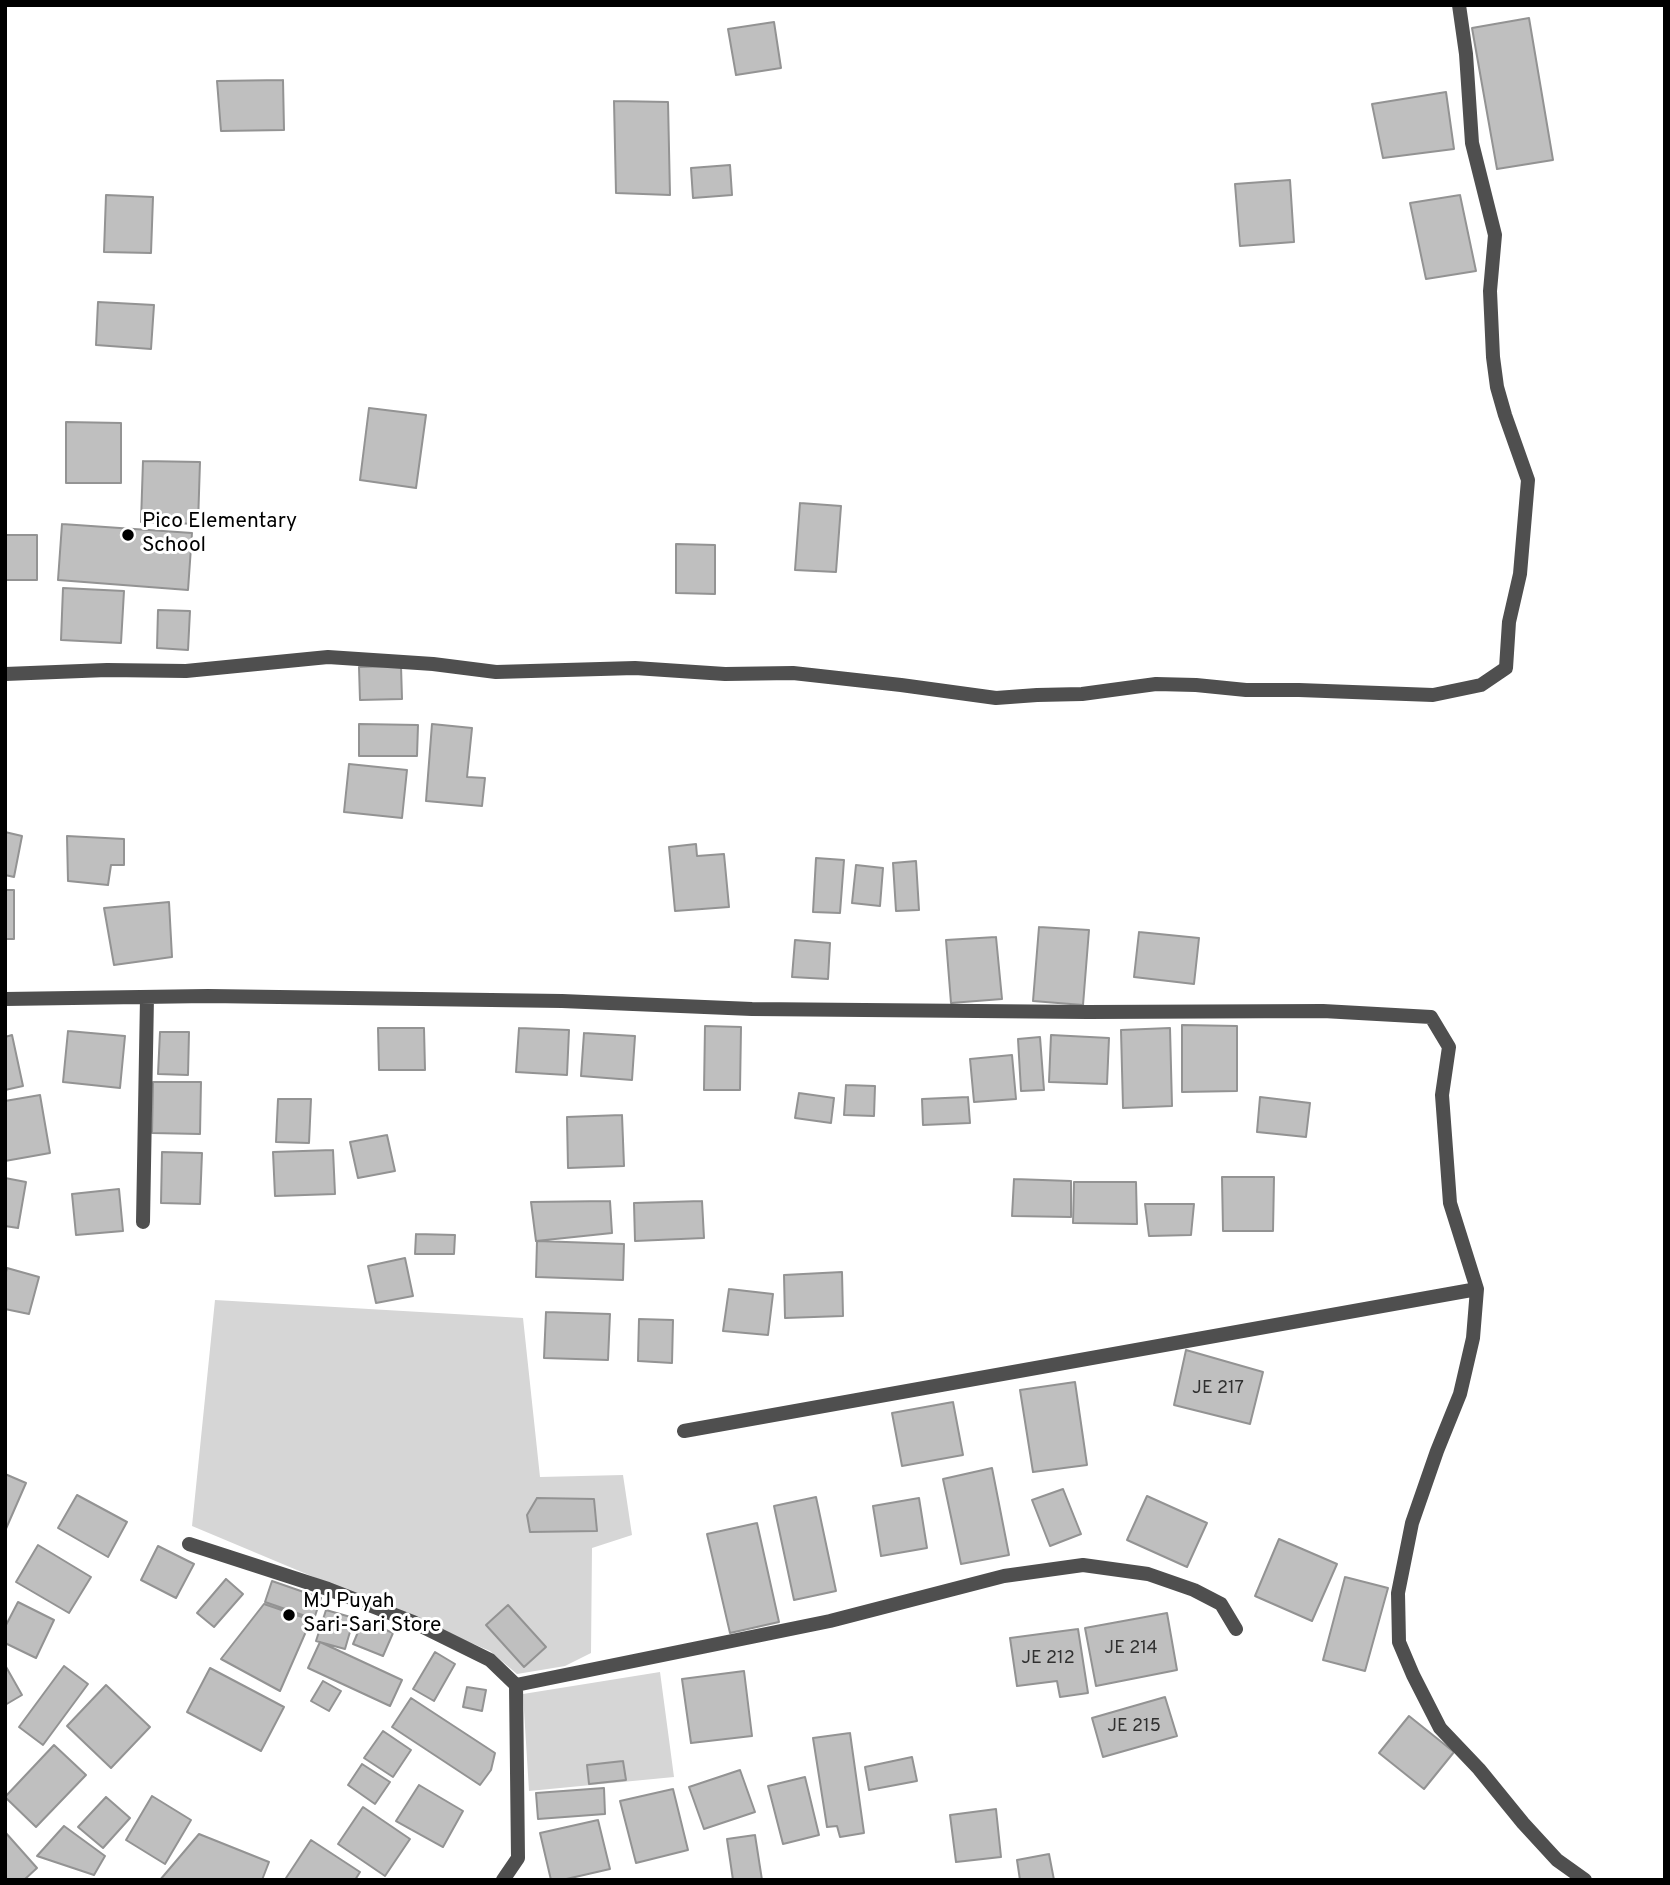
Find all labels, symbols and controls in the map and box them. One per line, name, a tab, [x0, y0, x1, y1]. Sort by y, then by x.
place label: Pico Elementary School	[142, 510, 297, 560]
marker: Pico Elementary School	[120, 527, 136, 543]
house number: JE 217	[1192, 1378, 1244, 1400]
place label: MJ Puyah Sari-Sari Store	[303, 1590, 441, 1640]
marker: MJ Puyah Sari-Sari Store	[281, 1607, 297, 1623]
house number: JE 214	[1104, 1638, 1158, 1660]
house number: JE 212	[1021, 1648, 1075, 1670]
house number: JE 215	[1107, 1716, 1161, 1738]

